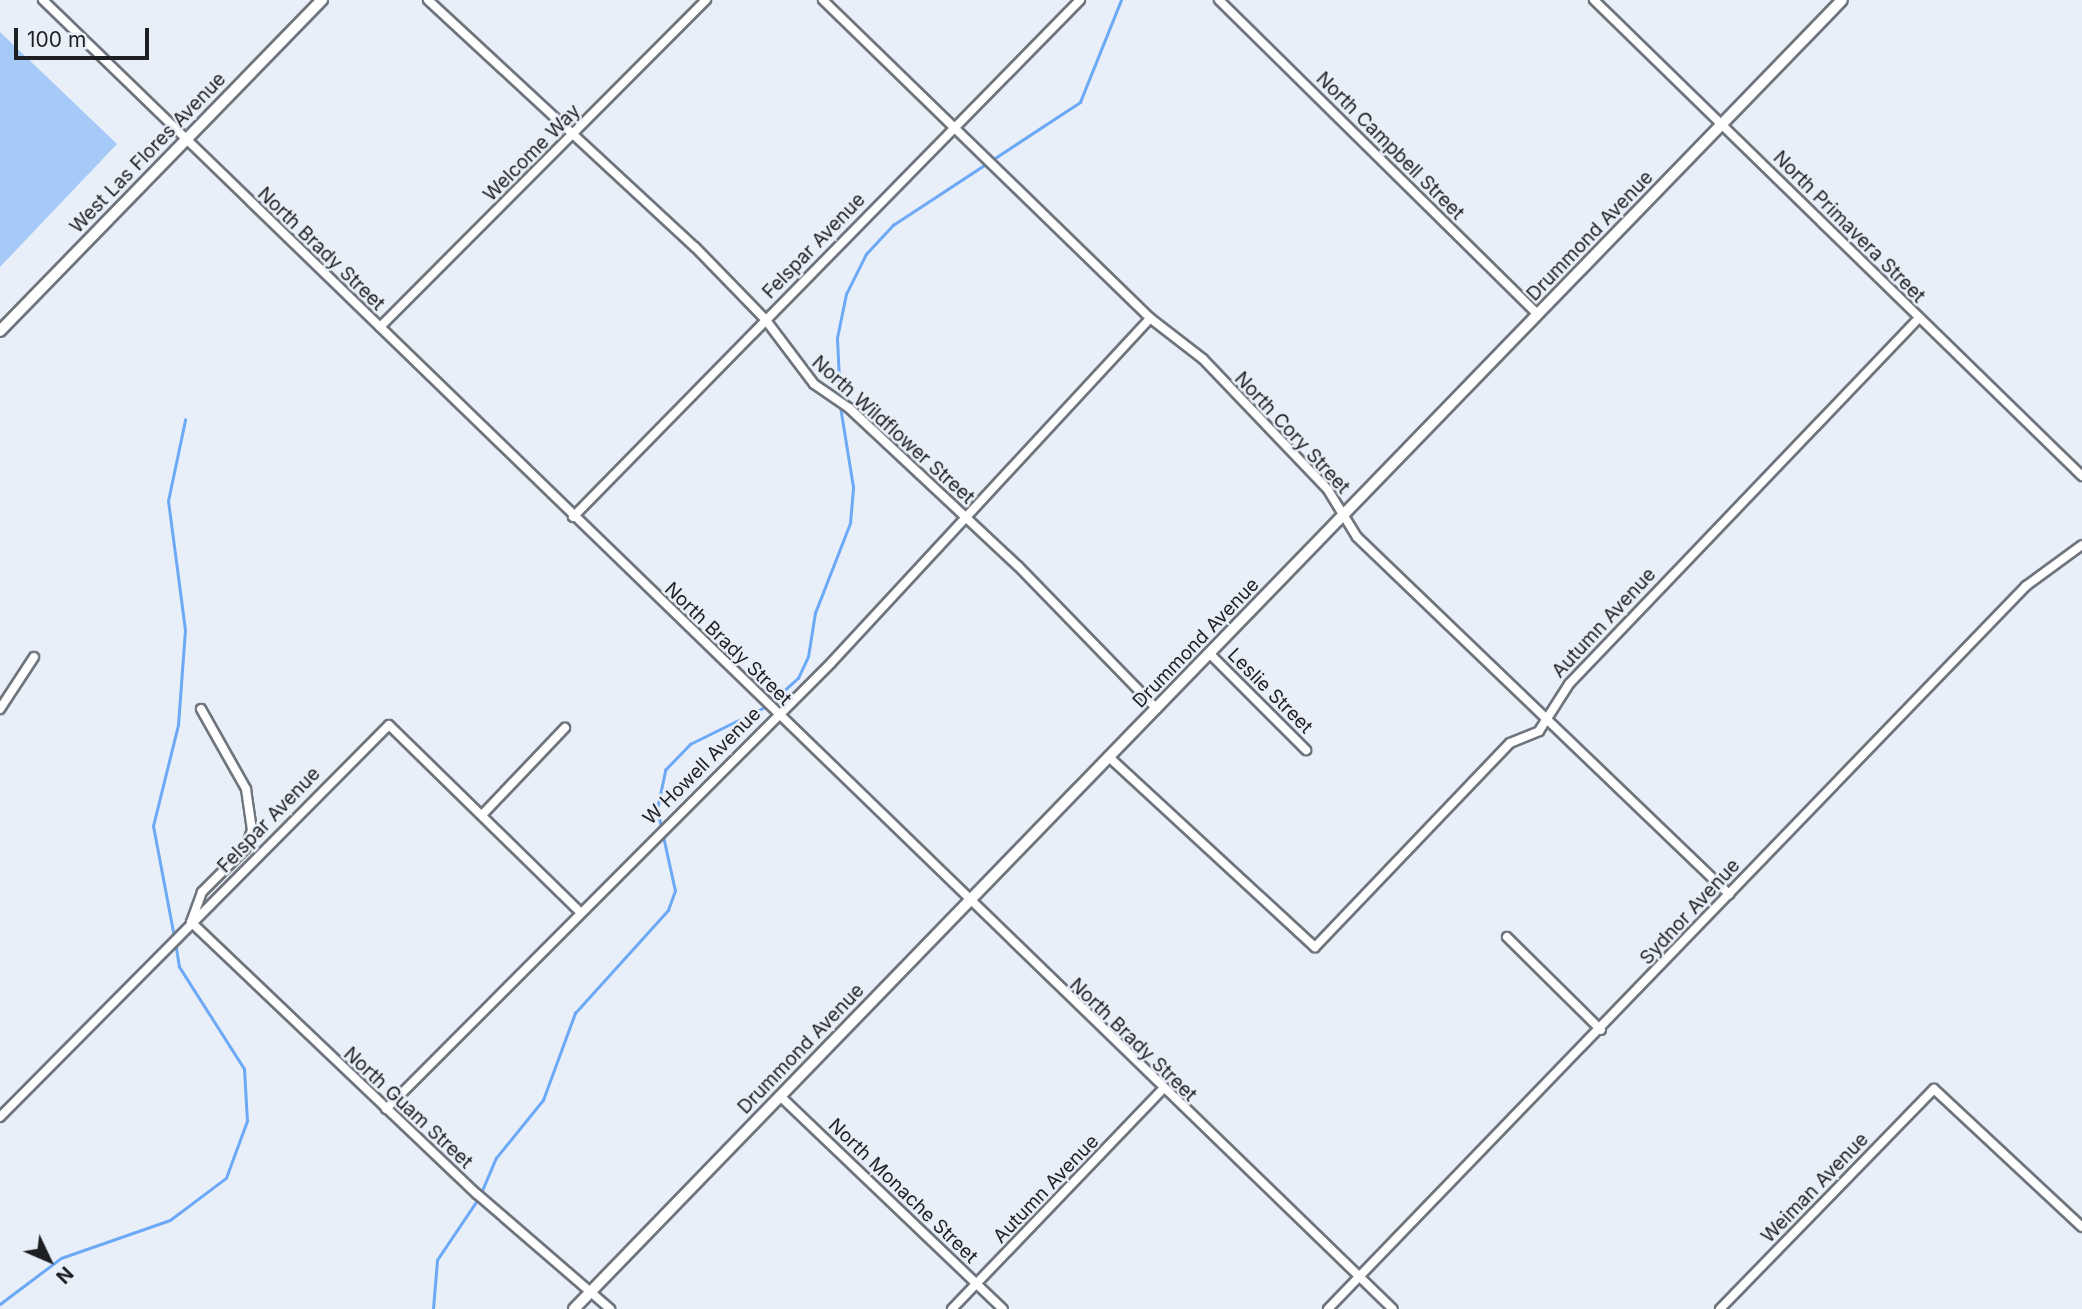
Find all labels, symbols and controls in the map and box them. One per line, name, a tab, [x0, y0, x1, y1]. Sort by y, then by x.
scale bar	[18, 14, 152, 58]
text: 100 m	[27, 27, 86, 52]
street label: North Campbell Street	[1311, 67, 1469, 225]
street label: West Las Flores Avenue	[65, 68, 231, 238]
street label: Welcome Way	[479, 100, 585, 206]
street label: North Primavera Street	[1768, 146, 1930, 308]
street label: Drummond Avenue	[1522, 166, 1658, 306]
street label: North Brady Street	[253, 183, 389, 315]
street label: Felspar Avenue	[758, 188, 870, 304]
street label: North Wildflower Street	[807, 351, 979, 509]
street label: North Cory Street	[1230, 367, 1354, 499]
street label: Autumn Avenue	[1547, 563, 1661, 683]
street label: Drummond Avenue	[1128, 573, 1264, 713]
street label: North Brady Street	[660, 578, 796, 710]
street label: Leslie Street	[1223, 644, 1317, 738]
street label: W Howell Avenue	[638, 702, 766, 830]
street label: Felspar Avenue	[213, 762, 325, 878]
street label: Sydnor Avenue	[1635, 854, 1745, 970]
street label: North Brady Street	[1065, 974, 1201, 1106]
street label: Drummond Avenue	[733, 979, 869, 1119]
street label: North Guam Street	[339, 1043, 477, 1173]
street label: North Monache Street	[824, 1114, 982, 1268]
street label: Weiman Avenue	[1757, 1128, 1873, 1248]
street label: Autumn Avenue	[989, 1130, 1103, 1248]
north arrow	[14, 1225, 84, 1295]
text: N	[51, 1262, 78, 1288]

